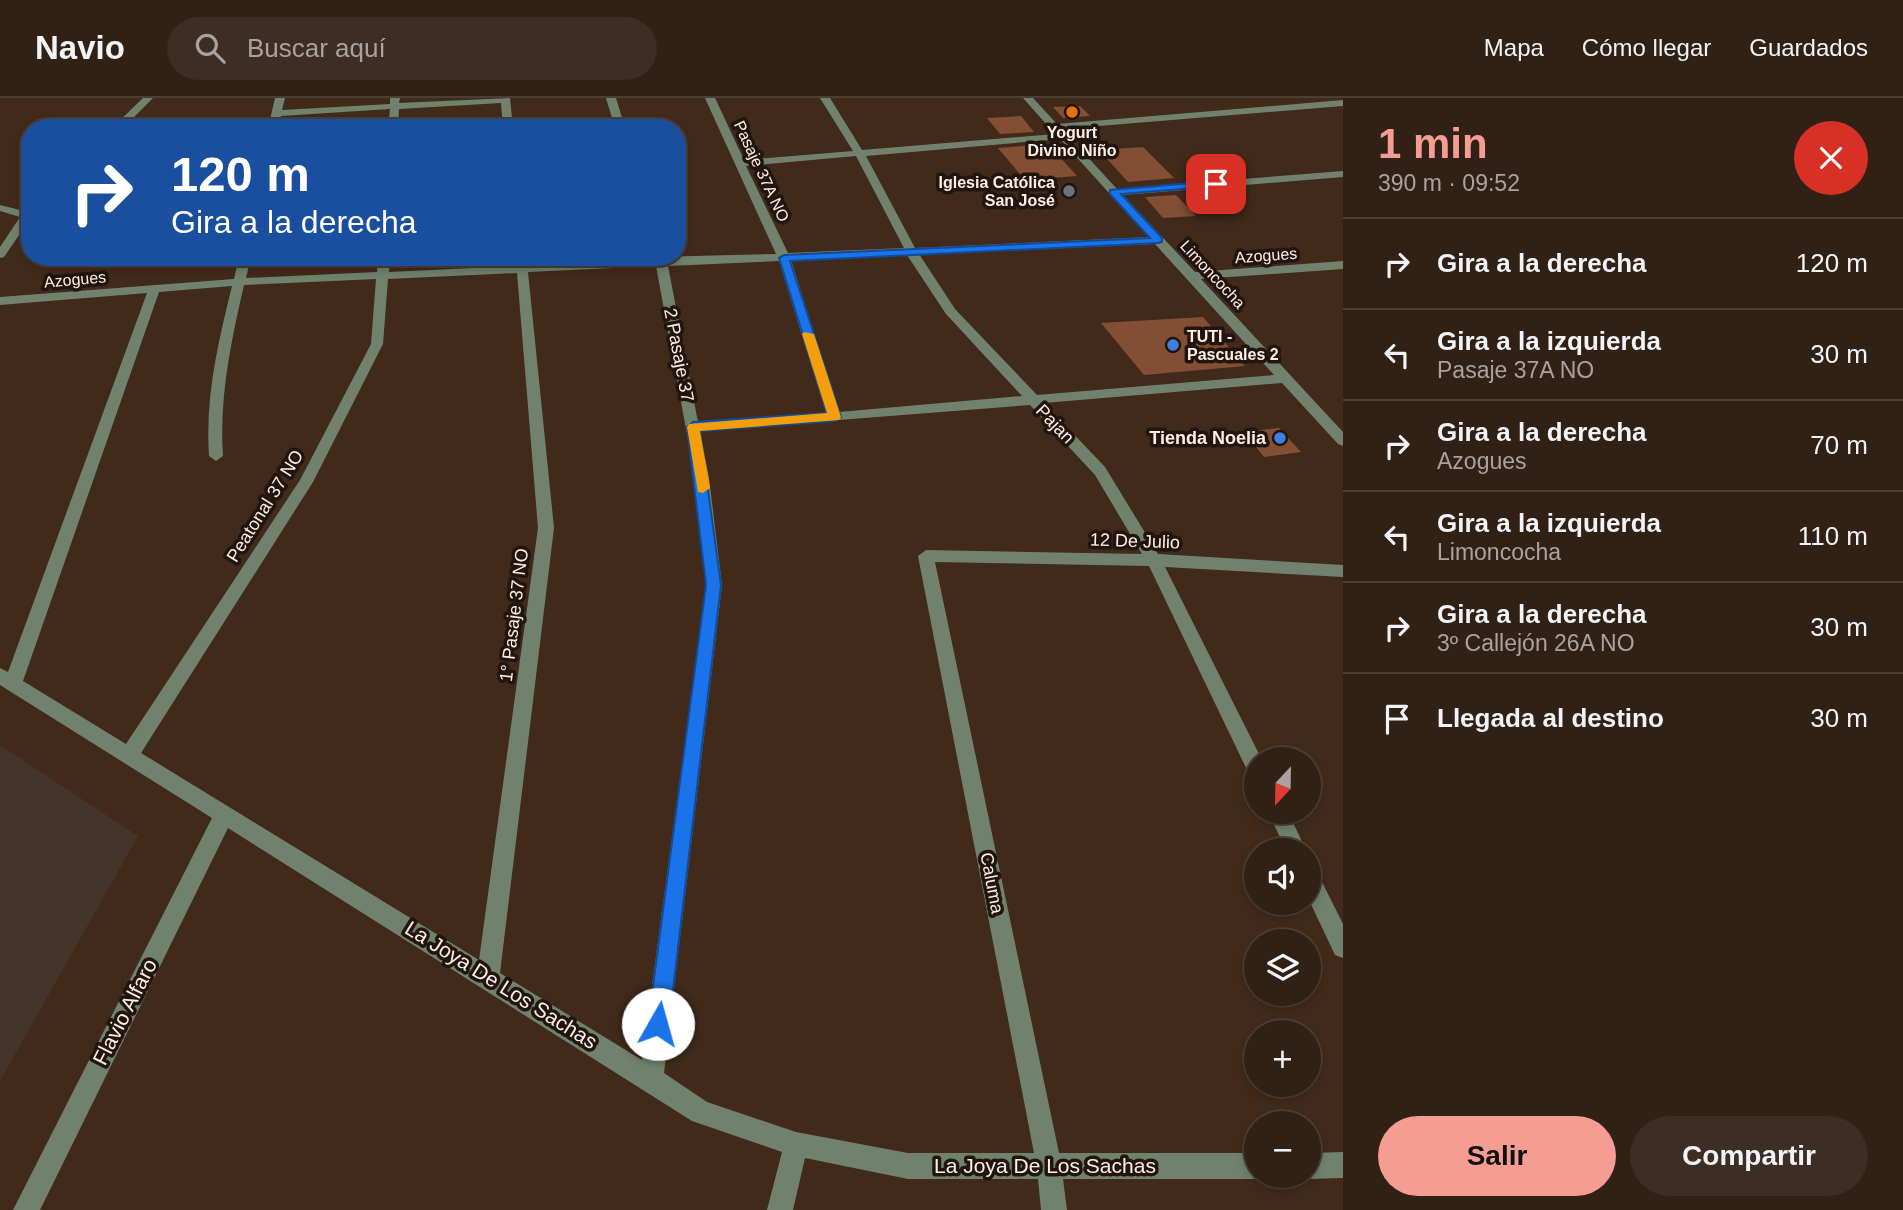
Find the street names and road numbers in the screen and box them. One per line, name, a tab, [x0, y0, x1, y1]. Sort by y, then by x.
street label: Pasaje 37A NO	[731, 118, 792, 224]
street label: Limoncocha	[1177, 237, 1248, 312]
street label: Azogues	[1234, 245, 1298, 266]
street label: Azogues	[43, 268, 107, 291]
street label: 2 Pasaje 37	[660, 306, 698, 404]
street label: Pajan	[1032, 400, 1078, 448]
street label: Peatonal 37 NO	[223, 446, 307, 566]
street label: 12 De Julio	[1090, 529, 1180, 553]
street label: 1° Pasaje 37 NO	[496, 547, 532, 683]
street label: Caluma	[976, 851, 1008, 916]
street label: La Joya De Los Sachas	[401, 916, 601, 1053]
street label: Flavio Alfaro	[88, 955, 161, 1068]
street label: La Joya De Los Sachas	[934, 1154, 1156, 1177]

